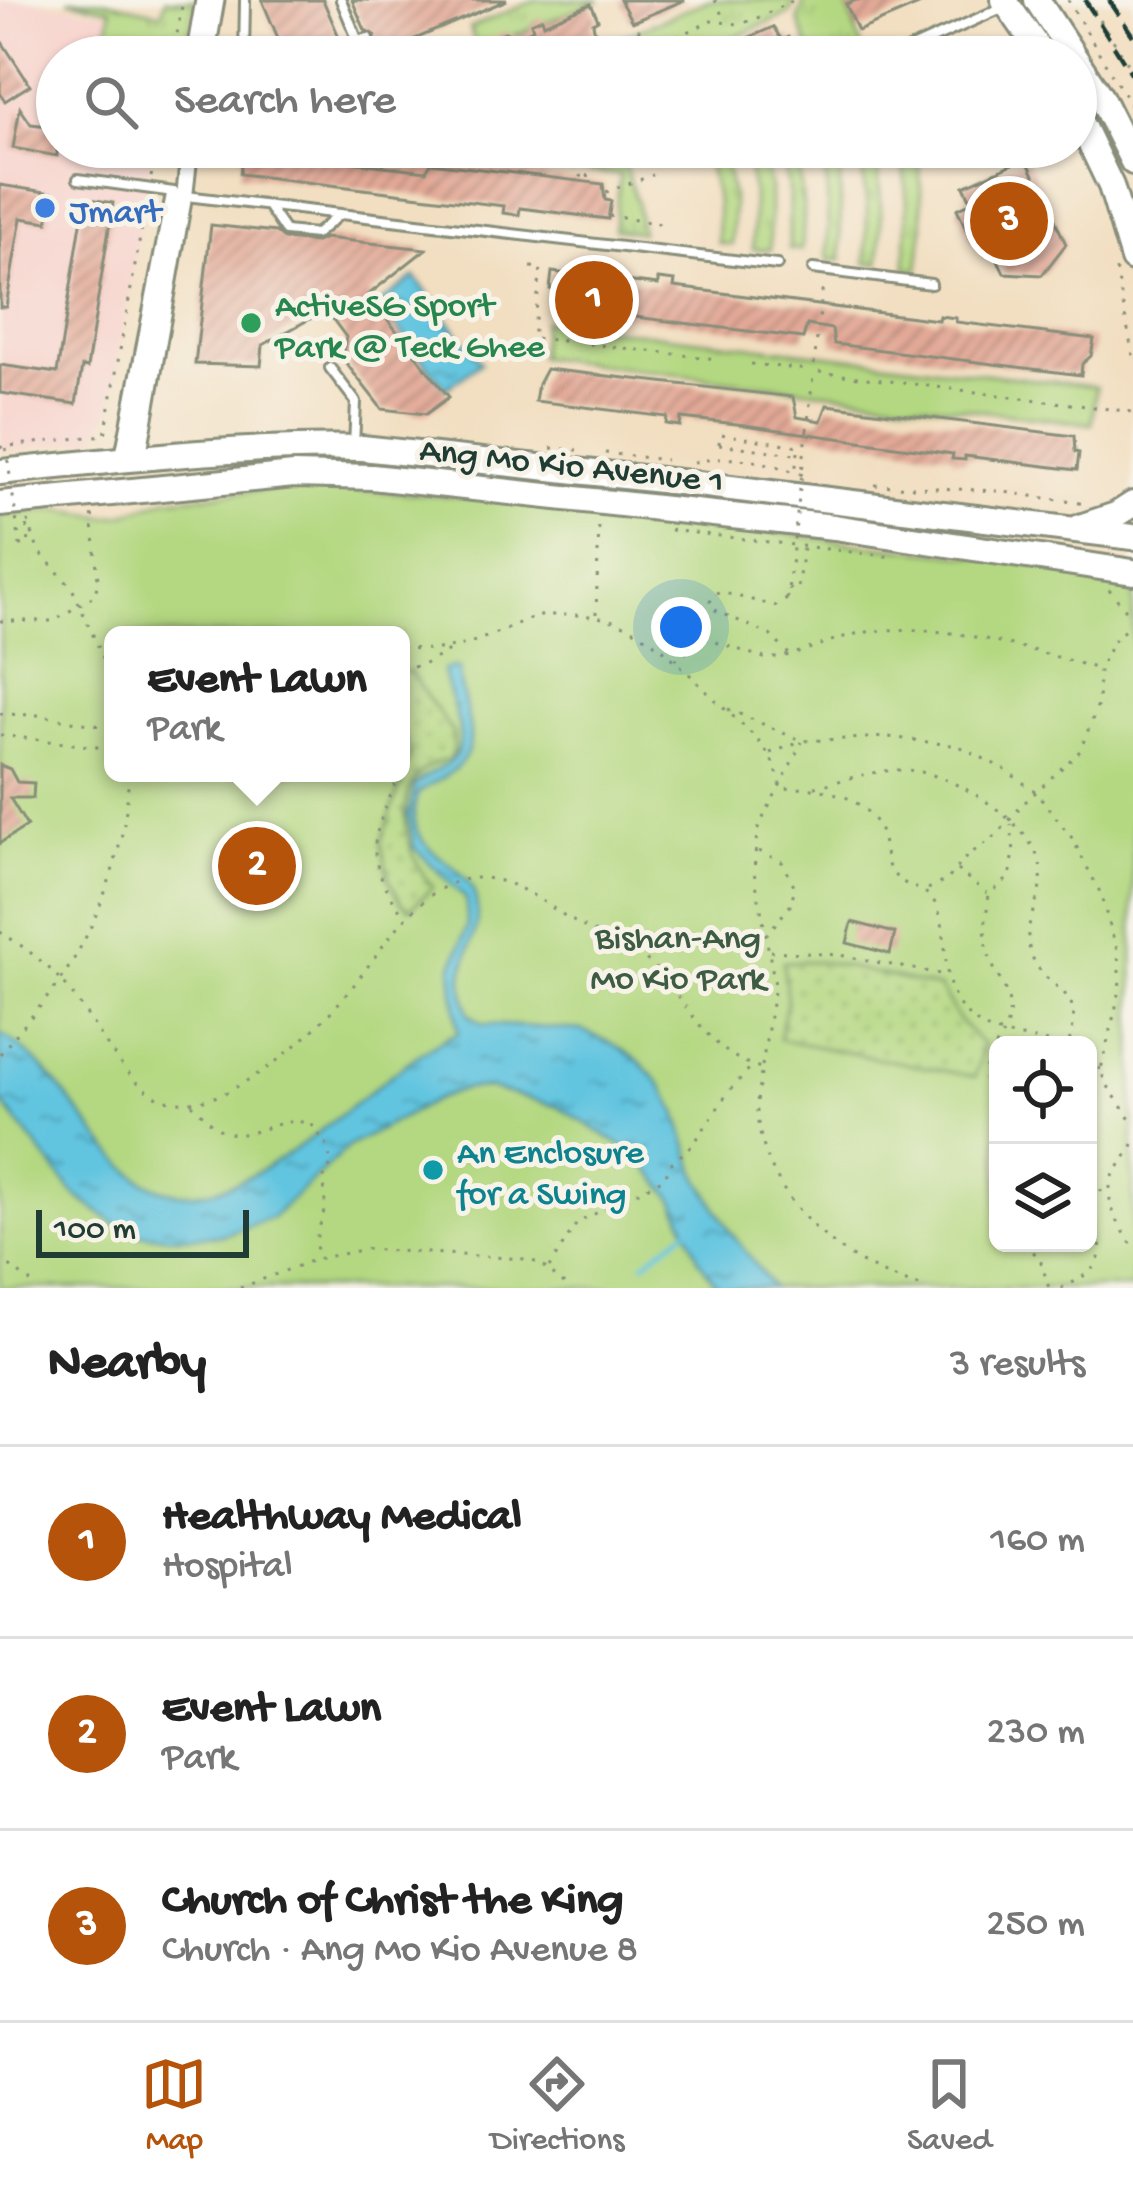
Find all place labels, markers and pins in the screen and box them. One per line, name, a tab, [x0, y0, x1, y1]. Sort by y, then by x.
pin: 3	[970, 176, 1048, 266]
place label: Jmart	[69, 193, 164, 236]
marker: Jmart	[32, 195, 58, 221]
pin: 1	[555, 255, 633, 345]
place label: ActiveSG Sport Park @ Teck Ghee	[274, 287, 545, 371]
marker: ActiveSG Sport Park @ Teck Ghee	[238, 310, 264, 336]
pin: 2	[218, 821, 296, 911]
place label: An Enclosure for a Swing	[456, 1134, 644, 1218]
marker: An Enclosure for a Swing	[420, 1157, 446, 1183]

